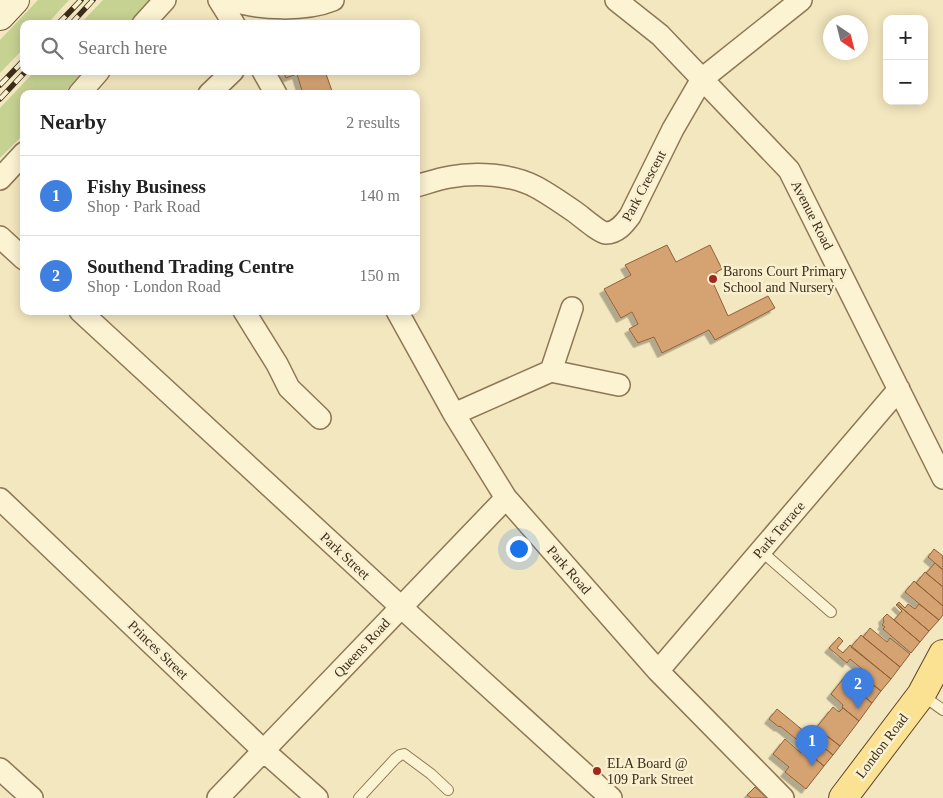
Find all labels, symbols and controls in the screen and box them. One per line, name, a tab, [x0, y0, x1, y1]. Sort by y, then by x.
north arrow	[823, 15, 868, 60]
map controls	[883, 15, 928, 105]
button: +	[883, 15, 928, 60]
search box	[20, 20, 420, 75]
icon: search	[38, 34, 66, 62]
text: Search here	[78, 37, 167, 58]
button: −	[883, 60, 928, 105]
text: Nearby	[40, 110, 107, 134]
text: 2 results	[346, 114, 400, 131]
street label: Park Crescent	[619, 148, 669, 224]
text: Fishy Business	[87, 176, 206, 197]
street label: Avenue Road	[788, 178, 836, 252]
text: 1	[52, 187, 60, 204]
text: 140 m	[360, 187, 400, 204]
text: Shop · Park Road	[87, 198, 200, 215]
text: Southend Trading Centre	[87, 256, 294, 277]
place label: Barons Court Primary School and Nursery	[723, 264, 847, 295]
text: 2	[52, 267, 60, 284]
text: 150 m	[360, 267, 400, 284]
marker: Barons Court Primary School and Nursery	[707, 273, 719, 285]
text: Shop · London Road	[87, 278, 221, 295]
street label: Park Terrace	[750, 498, 808, 562]
street label: Park Street	[317, 529, 373, 583]
your location	[506, 536, 532, 562]
street label: Park Road	[544, 543, 594, 597]
street label: Queens Road	[331, 615, 393, 681]
street label: Princes Street	[125, 618, 191, 682]
pin: 2	[842, 668, 874, 709]
street label: London Road	[853, 711, 911, 781]
pin: 1	[796, 725, 828, 766]
place label: ELA Board @ 109 Park Street	[607, 756, 693, 787]
marker: ELA Board @ 109 Park Street	[591, 765, 603, 777]

